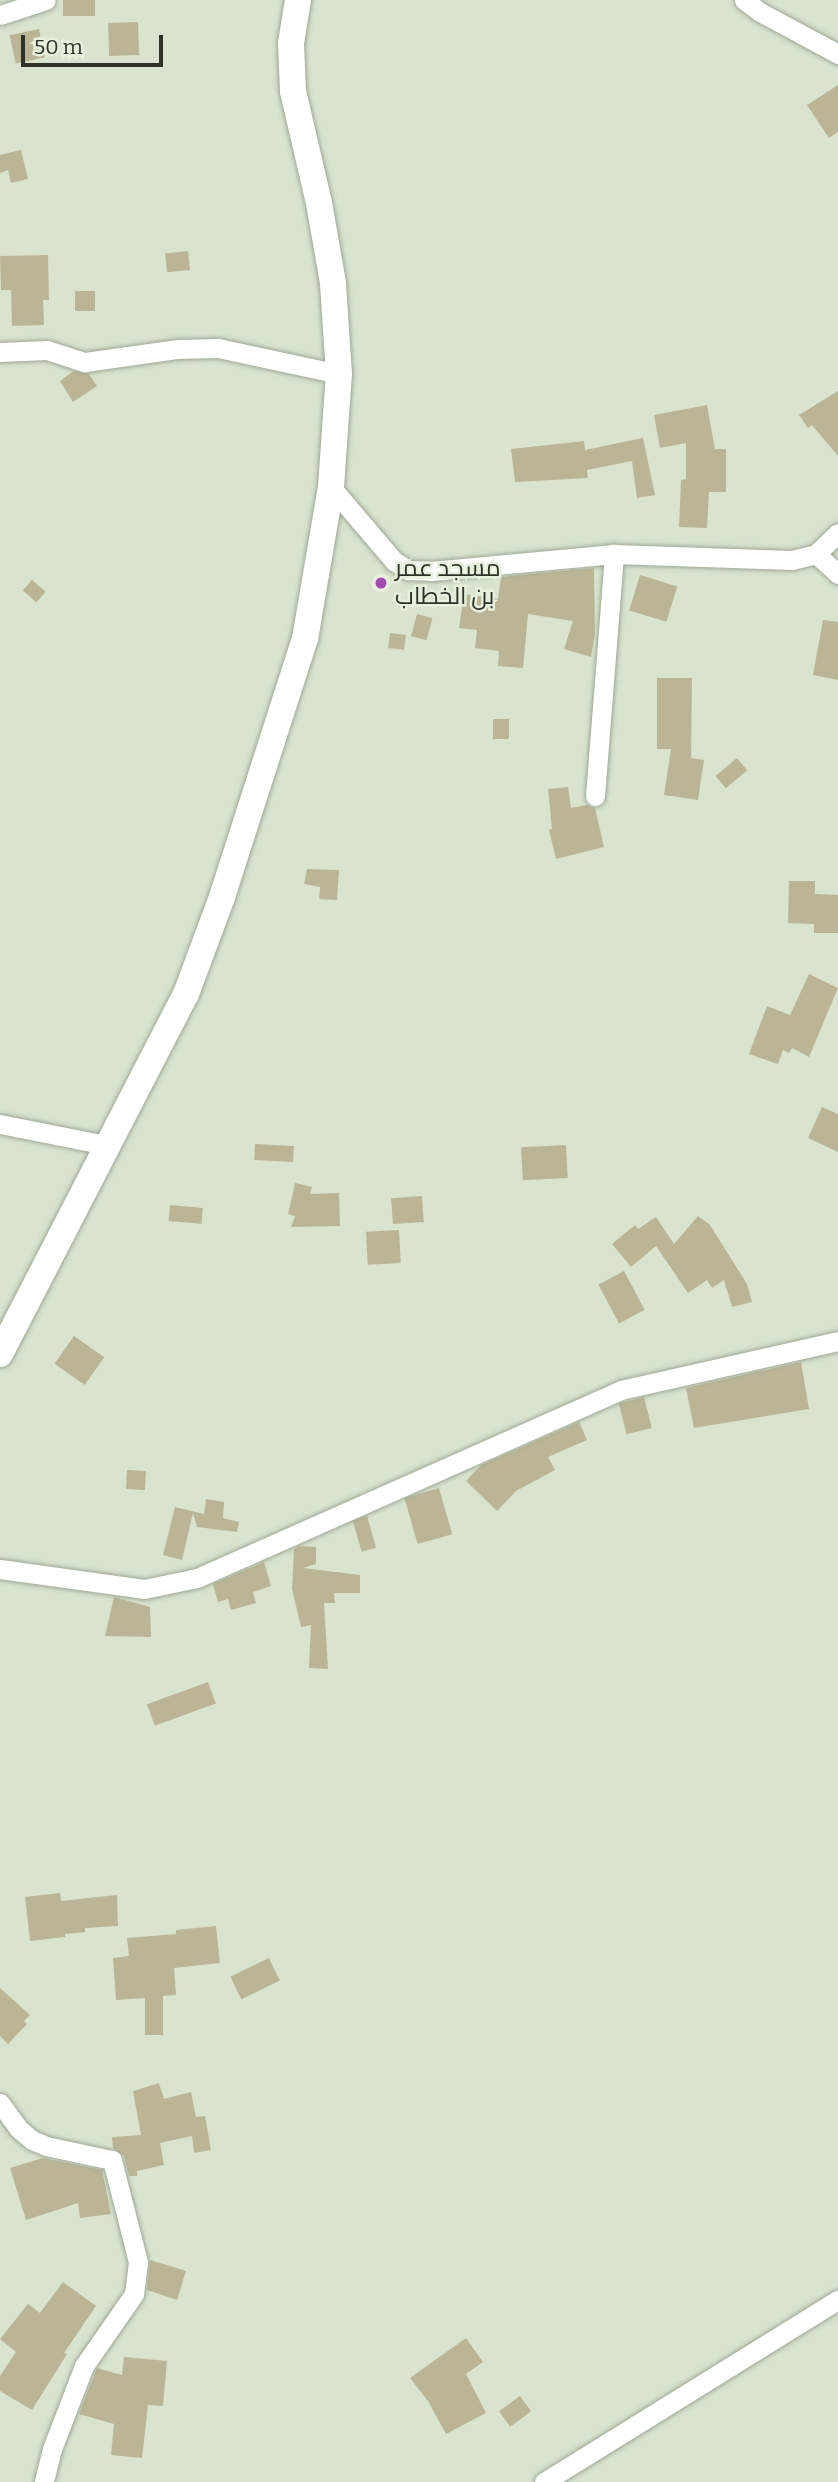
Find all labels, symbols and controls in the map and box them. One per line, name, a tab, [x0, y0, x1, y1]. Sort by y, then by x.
scale bar	[24, 21, 166, 65]
text: 50 m	[34, 34, 83, 60]
place label: مسجد عمر بن الخطاب	[395, 555, 501, 611]
marker: مسجد عمر بن الخطاب	[373, 575, 389, 591]

